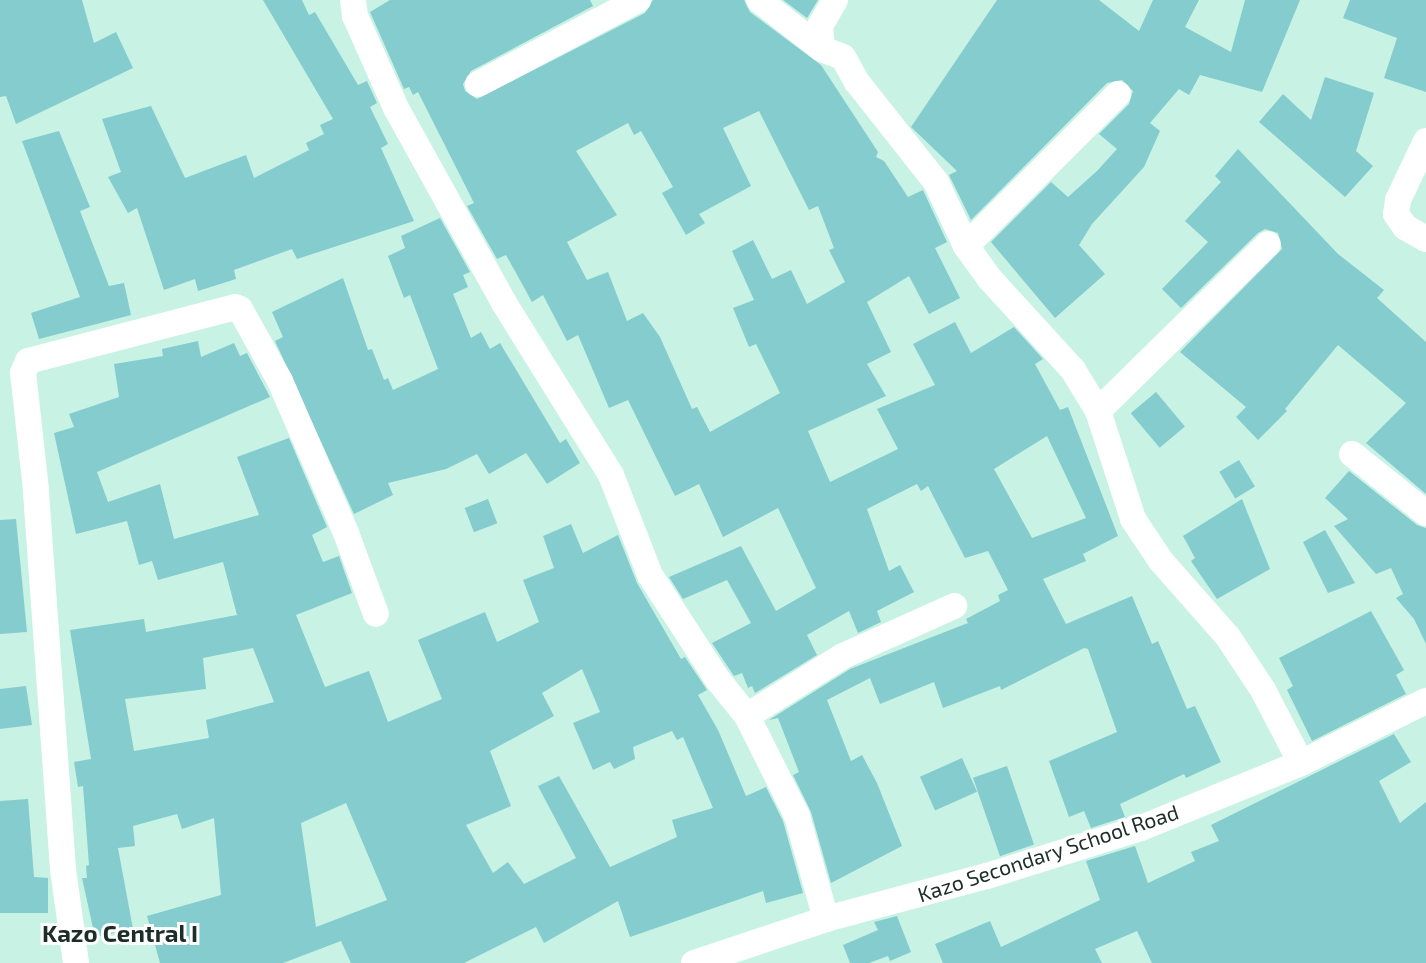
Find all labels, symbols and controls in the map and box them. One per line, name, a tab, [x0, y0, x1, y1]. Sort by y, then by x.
street label: Kazo Secondary School Road	[914, 799, 1182, 907]
district label: Kazo Central I	[42, 919, 198, 947]

